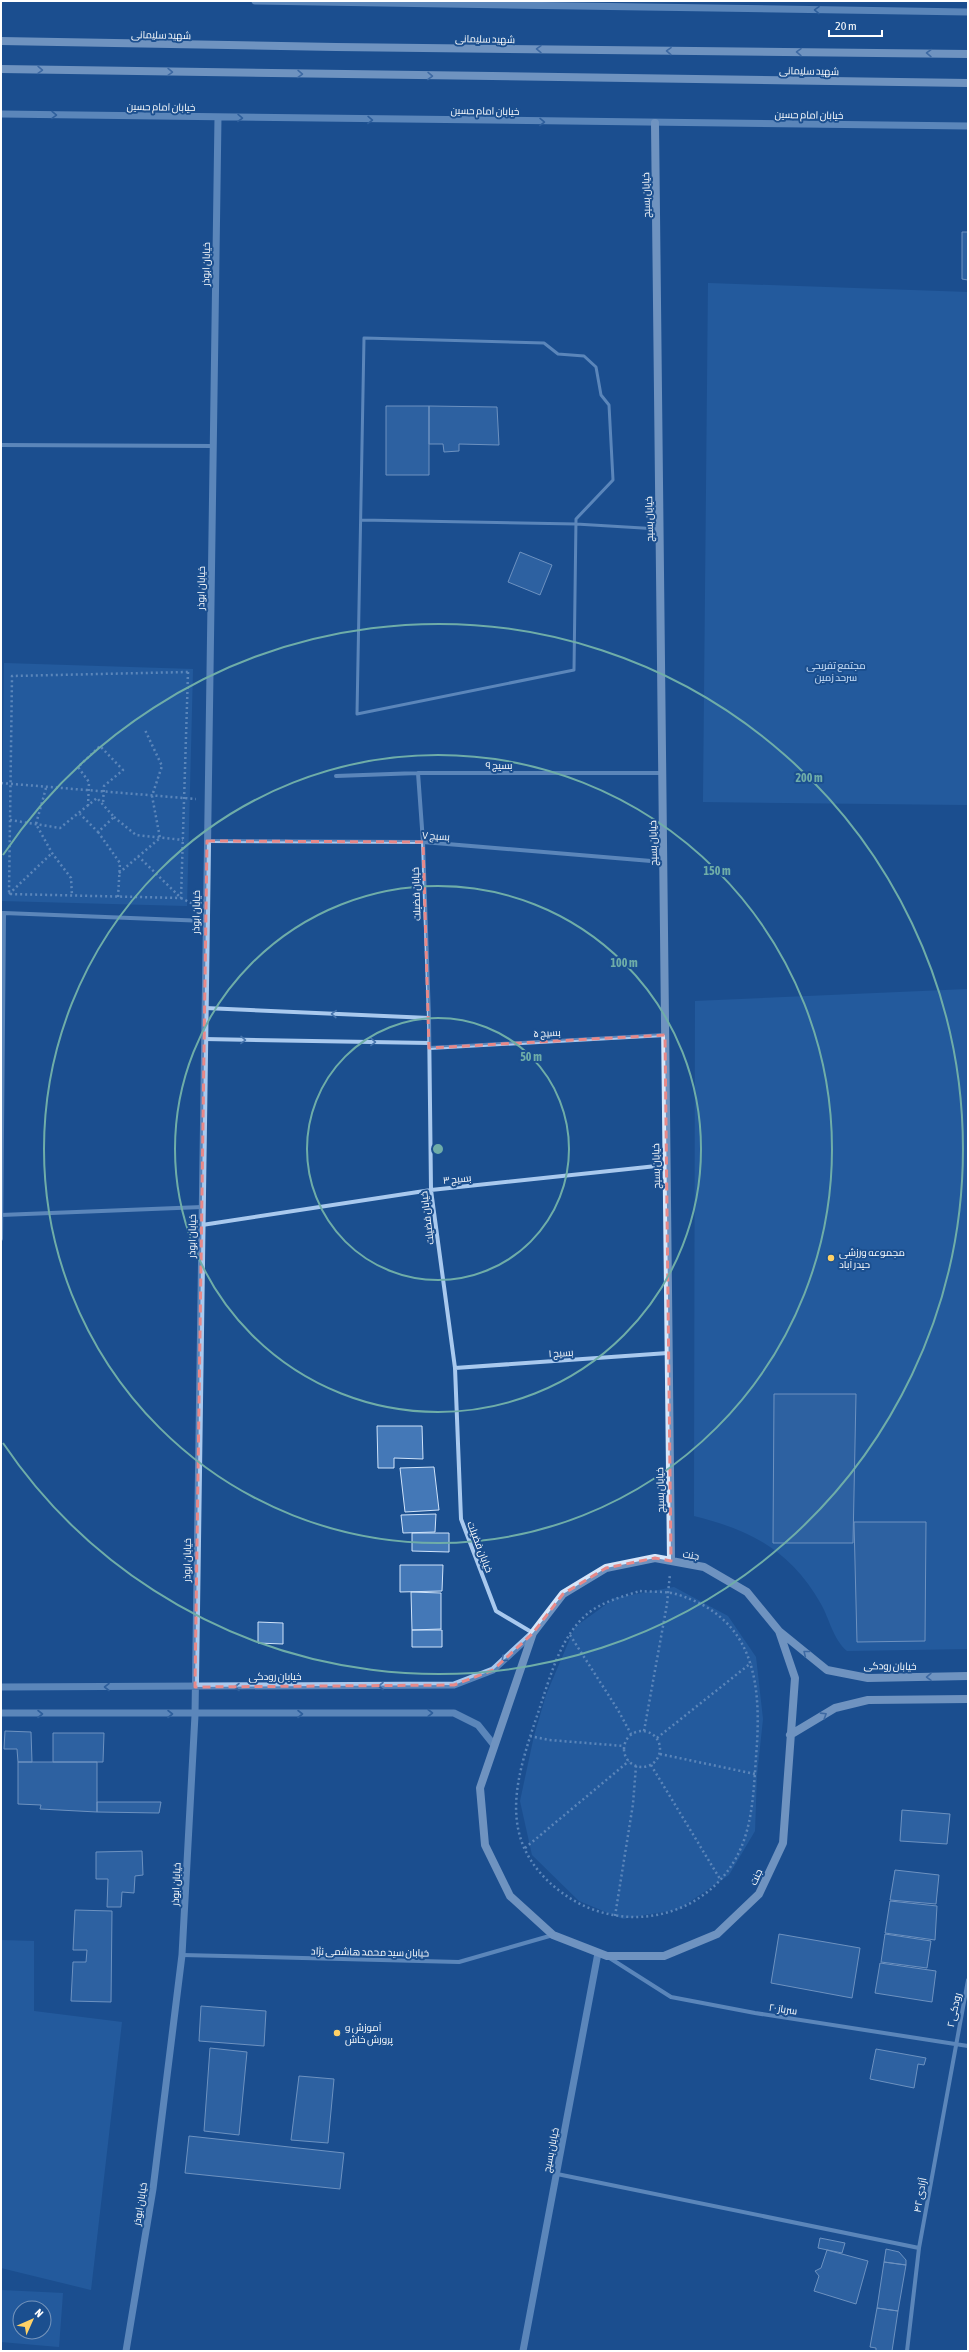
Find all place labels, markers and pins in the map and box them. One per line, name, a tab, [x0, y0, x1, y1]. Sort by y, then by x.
centre of rings	[431, 1142, 445, 1156]
place label: مجموعه ورزشی حیدر آباد	[839, 1247, 905, 1270]
marker: مجموعه ورزشی حیدر آباد	[826, 1253, 836, 1263]
place label: آموزش و پرورش خاش	[345, 2022, 393, 2046]
marker: آموزش و پرورش خاش	[332, 2028, 342, 2038]

